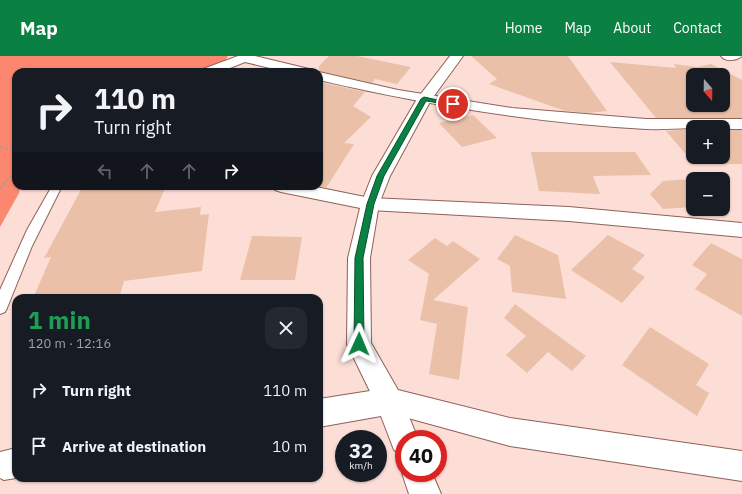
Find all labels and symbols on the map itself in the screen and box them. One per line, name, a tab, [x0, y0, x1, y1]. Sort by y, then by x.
north arrow	[686, 68, 730, 112]
pin	[436, 87, 470, 121]
position arrow	[338, 323, 380, 365]
speed limit sign: 40	[395, 430, 447, 482]

